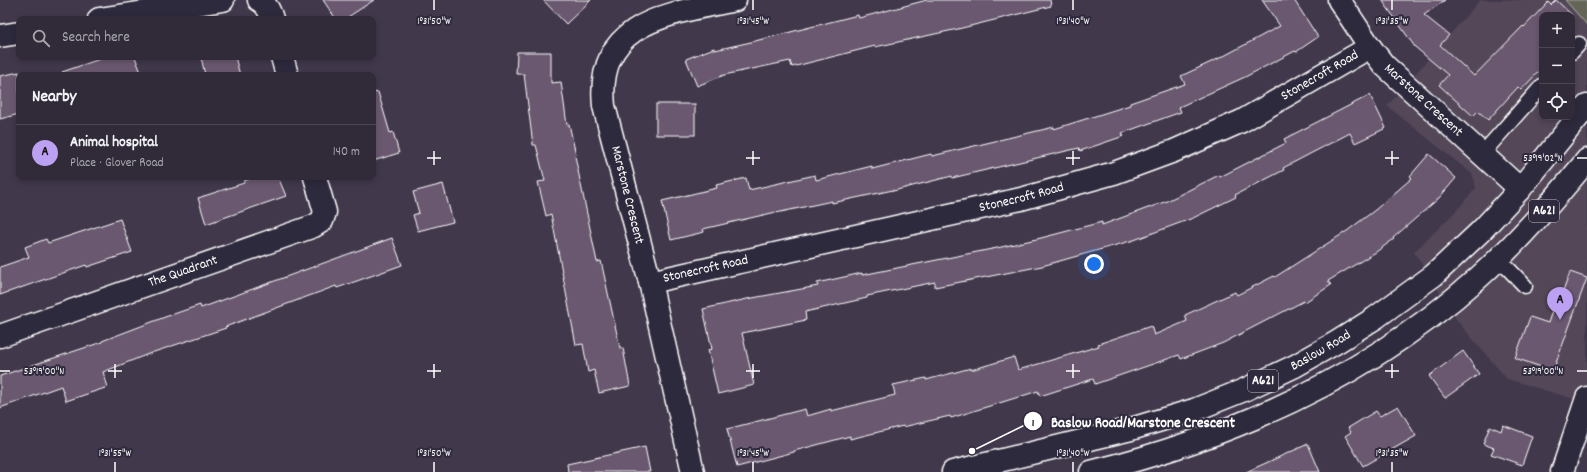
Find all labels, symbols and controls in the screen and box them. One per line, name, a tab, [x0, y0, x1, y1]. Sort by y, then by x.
map controls	[1539, 12, 1575, 120]
button: +	[1539, 12, 1575, 48]
text: 1°31'50"W	[417, 15, 451, 29]
text: 1°31'45"W	[737, 15, 769, 29]
text: 1°31'40"W	[1057, 15, 1090, 29]
text: 1°31'35"W	[1376, 15, 1408, 29]
search box	[16, 16, 376, 60]
icon: search	[30, 27, 52, 49]
text: Search here	[62, 27, 130, 49]
street label: Stonecroft Road	[1277, 46, 1363, 106]
button: −	[1539, 48, 1575, 84]
street label: Marstone Crescent	[1379, 59, 1467, 142]
button: locate	[1539, 84, 1575, 120]
text: Nearby	[32, 86, 76, 110]
text: Animal hospital	[70, 132, 158, 154]
text: A	[41, 143, 49, 162]
text: 140 m	[333, 143, 360, 162]
street label: Marstone Crescent	[605, 144, 649, 246]
text: 53°19'02"N	[1523, 152, 1563, 166]
text: Place · Glover Road	[70, 154, 164, 173]
street label: Stonecroft Road	[977, 177, 1066, 218]
road number: A621	[1529, 200, 1559, 222]
street label: The Quadrant	[146, 250, 220, 293]
street label: Stonecroft Road	[661, 250, 750, 289]
your location	[1084, 254, 1104, 274]
pin: A	[1547, 287, 1573, 320]
street label: Baslow Road	[1287, 325, 1355, 377]
text: 53°19'00"N	[24, 365, 64, 379]
text: 53°19'00"N	[1523, 365, 1563, 379]
road number: A621	[1248, 370, 1278, 392]
callout: Baslow Road/Marstone Crescent	[1023, 408, 1243, 435]
text: Baslow Road/Marstone Crescent	[1051, 413, 1235, 435]
text: 1	[1032, 415, 1035, 432]
text: 1°31'55"W	[99, 447, 132, 461]
text: 1°31'50"W	[417, 447, 451, 461]
text: 1°31'45"W	[737, 447, 769, 461]
text: 1°31'40"W	[1057, 447, 1090, 461]
text: 1°31'35"W	[1376, 447, 1408, 461]

